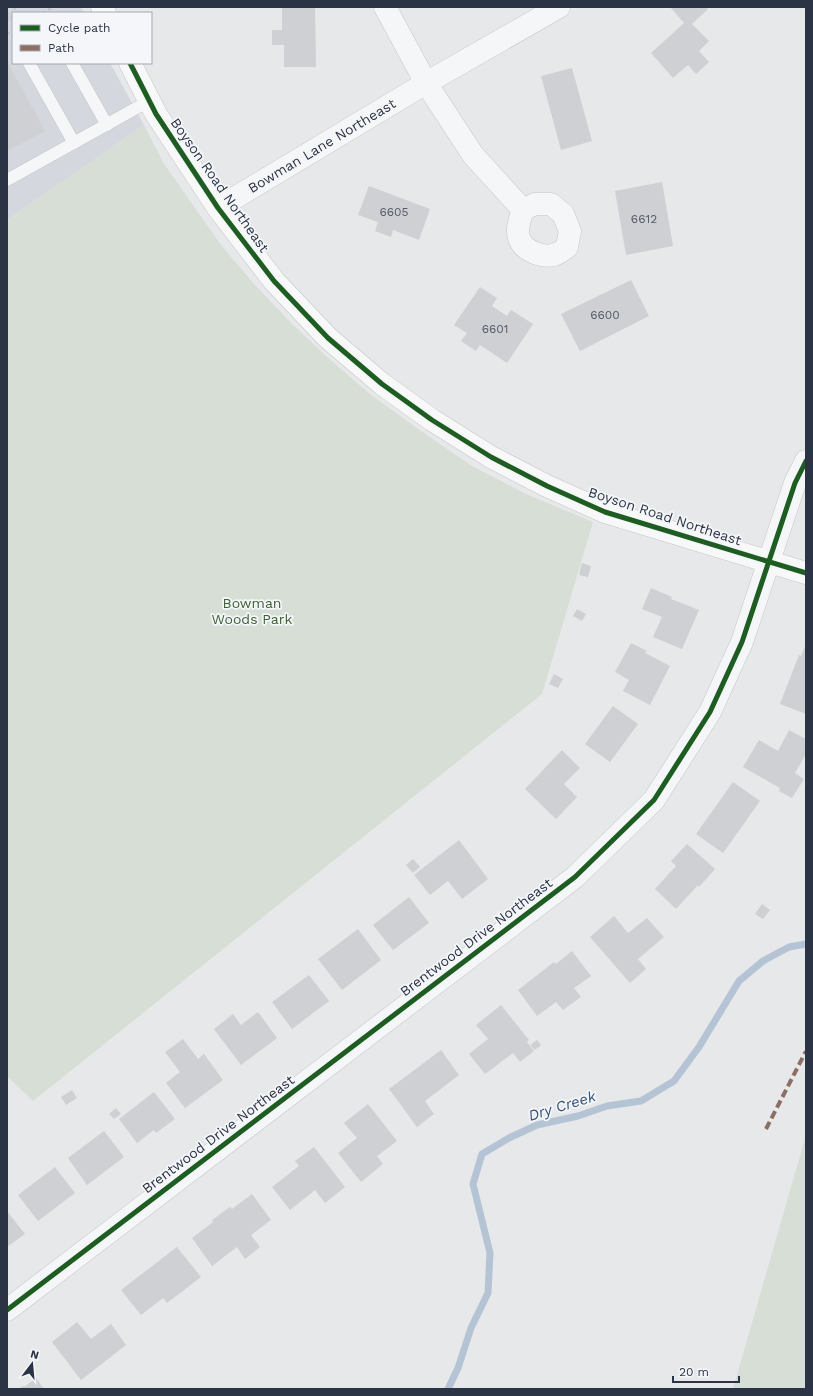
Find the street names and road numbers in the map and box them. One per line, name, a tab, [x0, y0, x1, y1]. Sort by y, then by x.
street label: Bowman Lane Northeast	[245, 95, 399, 196]
street label: Boyson Road Northeast	[168, 115, 273, 255]
street label: Boyson Road Northeast	[586, 484, 744, 548]
street label: Brentwood Drive Northeast	[397, 875, 555, 999]
street label: Brentwood Drive Northeast	[139, 1072, 297, 1196]

